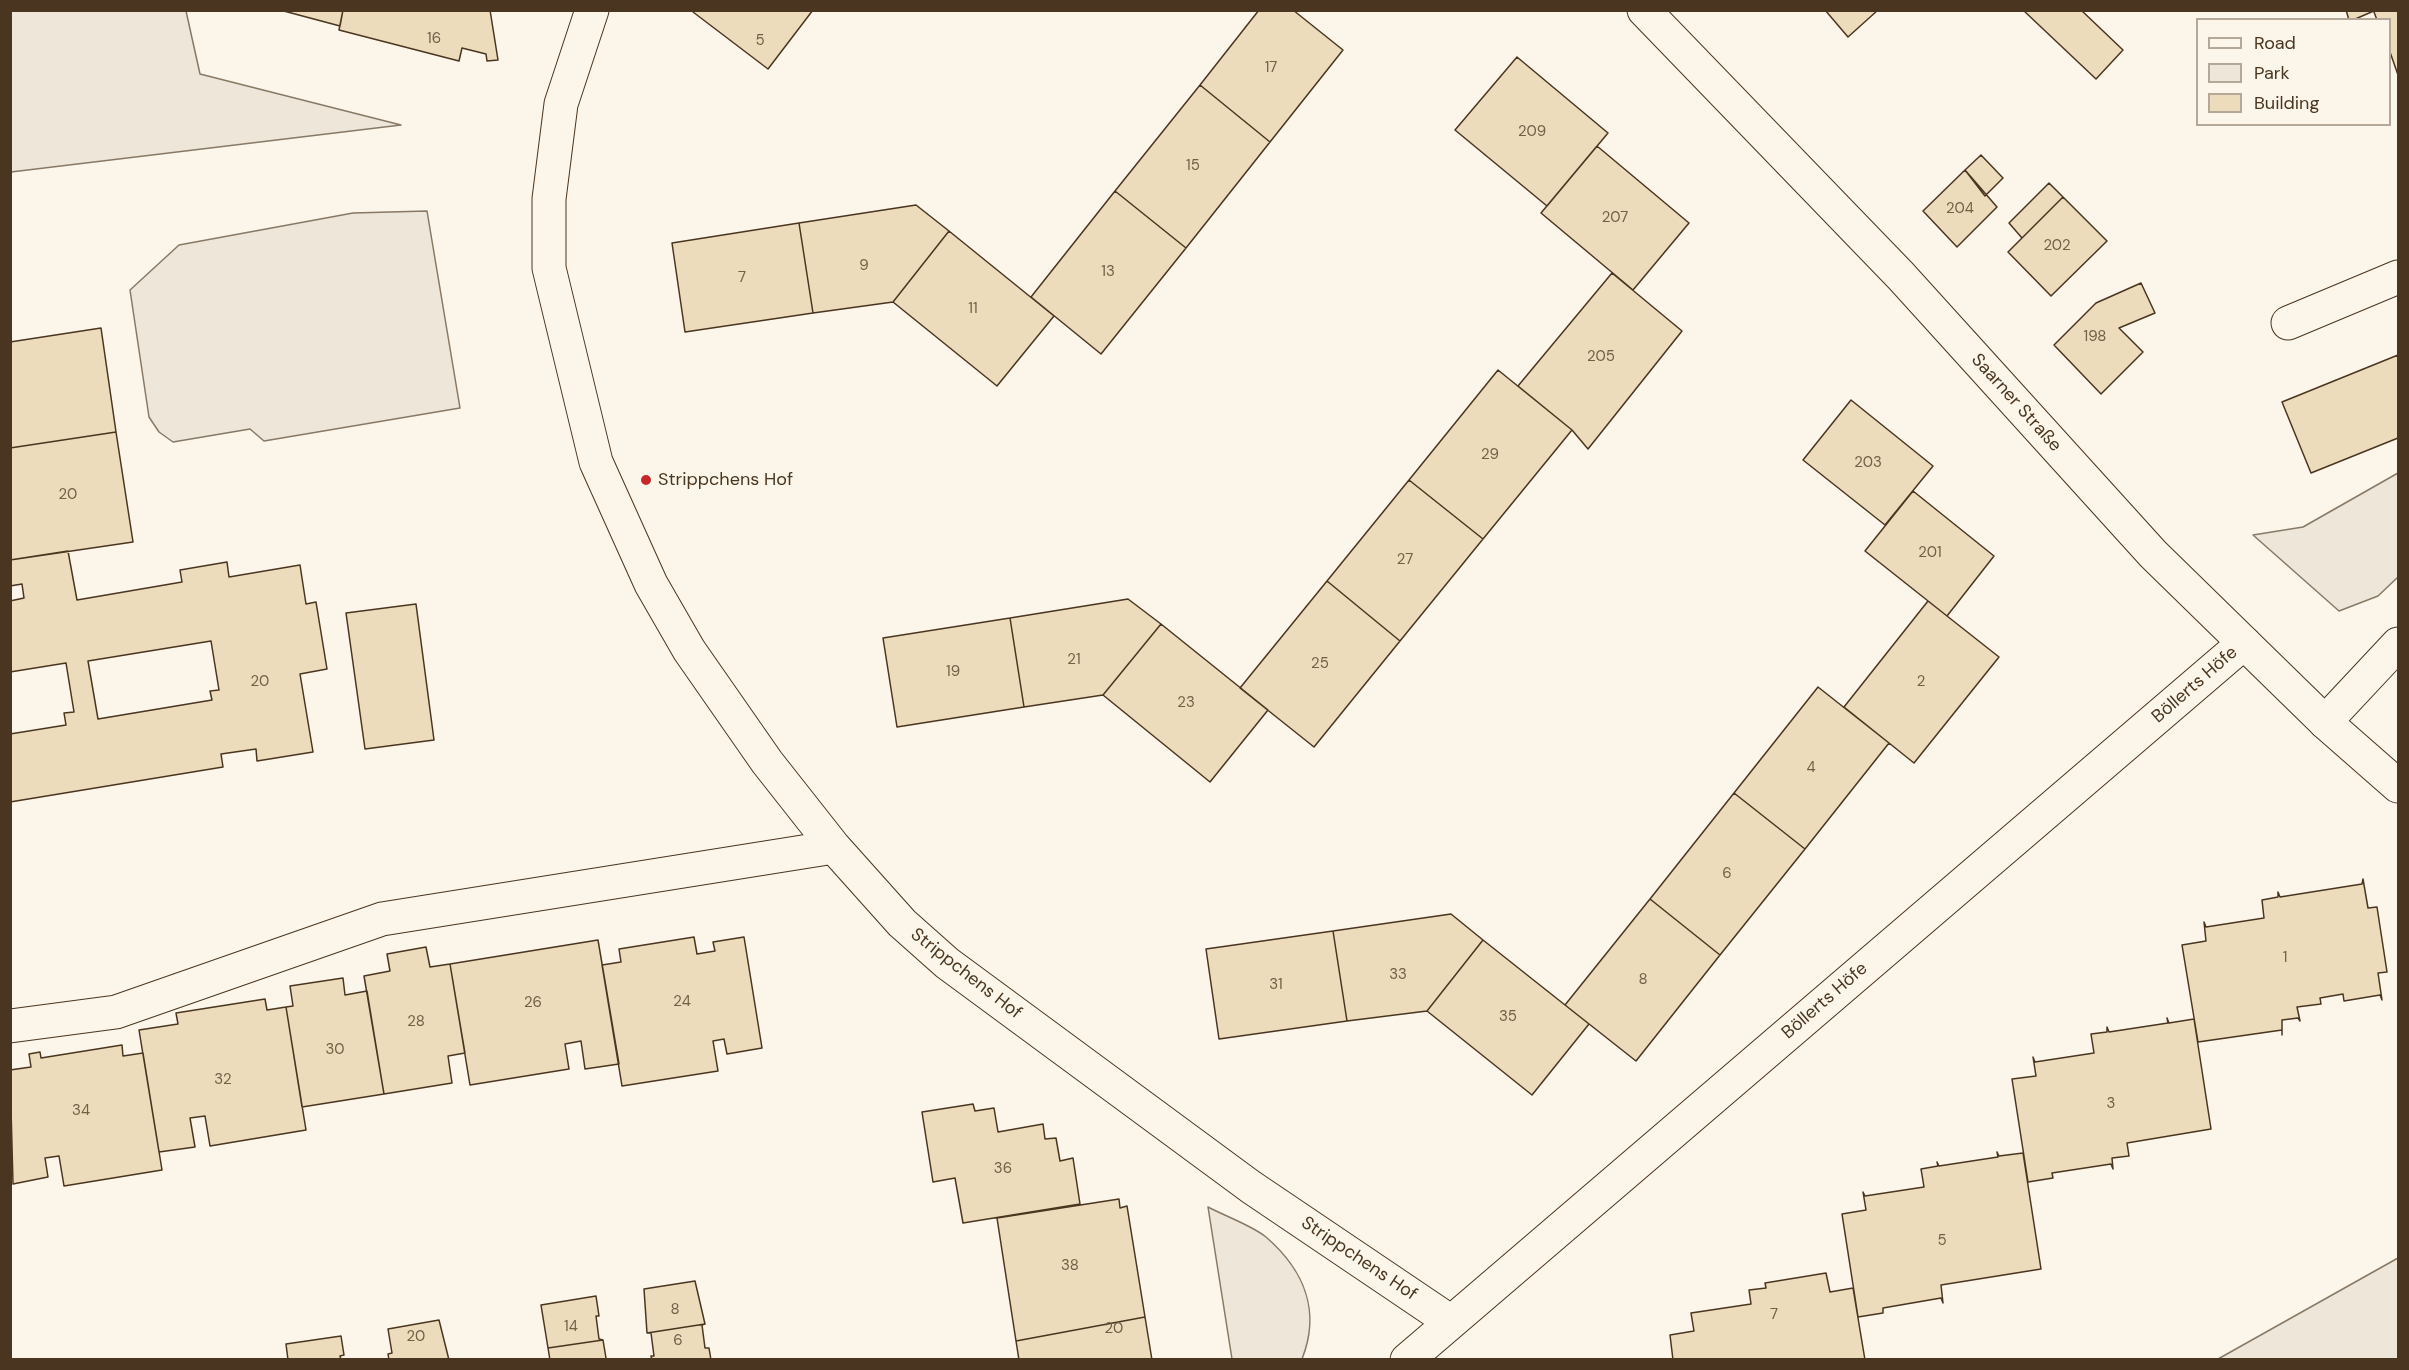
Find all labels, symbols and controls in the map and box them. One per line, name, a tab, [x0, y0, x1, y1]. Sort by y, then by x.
legend	[2196, 18, 2391, 126]
house number: 16	[427, 30, 441, 48]
text: Road	[2254, 31, 2296, 55]
house number: 5	[755, 32, 765, 50]
house number: 17	[1265, 59, 1277, 77]
text: Park	[2254, 61, 2290, 85]
text: Building	[2254, 91, 2319, 115]
house number: 209	[1518, 123, 1546, 141]
house number: 15	[1186, 157, 1200, 175]
house number: 204	[1946, 200, 1974, 218]
house number: 207	[1602, 209, 1628, 227]
house number: 202	[2043, 237, 2071, 255]
house number: 9	[859, 257, 869, 275]
house number: 13	[1101, 263, 1115, 281]
house number: 7	[738, 269, 746, 287]
house number: 11	[968, 300, 978, 318]
house number: 198	[2084, 328, 2106, 346]
house number: 205	[1587, 348, 1615, 366]
street label: Saarner Straße	[1966, 350, 2066, 456]
house number: 29	[1481, 446, 1499, 464]
house number: 203	[1854, 454, 1882, 472]
place label: Strippchens Hof	[658, 469, 793, 491]
marker: Strippchens Hof	[639, 473, 653, 487]
house number: 20	[59, 486, 77, 504]
house number: 201	[1918, 544, 1942, 562]
house number: 27	[1397, 551, 1413, 569]
street label: Böllerts Höfe	[2148, 642, 2242, 728]
house number: 21	[1067, 651, 1081, 669]
house number: 25	[1311, 655, 1329, 673]
house number: 19	[946, 663, 960, 681]
house number: 20	[251, 673, 269, 691]
house number: 2	[1917, 673, 1925, 691]
house number: 23	[1177, 694, 1195, 712]
house number: 4	[1806, 759, 1816, 777]
house number: 6	[1722, 865, 1732, 883]
street label: Strippchens Hof	[906, 924, 1026, 1024]
house number: 1	[2283, 949, 2287, 967]
street label: Böllerts Höfe	[1778, 958, 1872, 1044]
house number: 33	[1389, 966, 1407, 984]
house number: 8	[1638, 971, 1648, 989]
house number: 31	[1269, 976, 1283, 994]
house number: 24	[673, 993, 691, 1011]
house number: 26	[524, 994, 542, 1012]
house number: 35	[1499, 1008, 1517, 1026]
house number: 28	[407, 1013, 425, 1031]
house number: 30	[325, 1041, 345, 1059]
house number: 32	[214, 1071, 232, 1089]
house number: 3	[2107, 1095, 2115, 1113]
house number: 34	[72, 1102, 90, 1120]
house number: 36	[994, 1160, 1012, 1178]
street label: Strippchens Hof	[1297, 1212, 1421, 1306]
house number: 5	[1937, 1232, 1947, 1250]
house number: 38	[1061, 1257, 1079, 1275]
house number: 8	[670, 1301, 680, 1319]
house number: 7	[1770, 1306, 1778, 1324]
house number: 14	[564, 1318, 578, 1336]
house number: 20	[1105, 1320, 1123, 1338]
house number: 20	[407, 1328, 425, 1346]
house number: 6	[673, 1332, 683, 1350]

